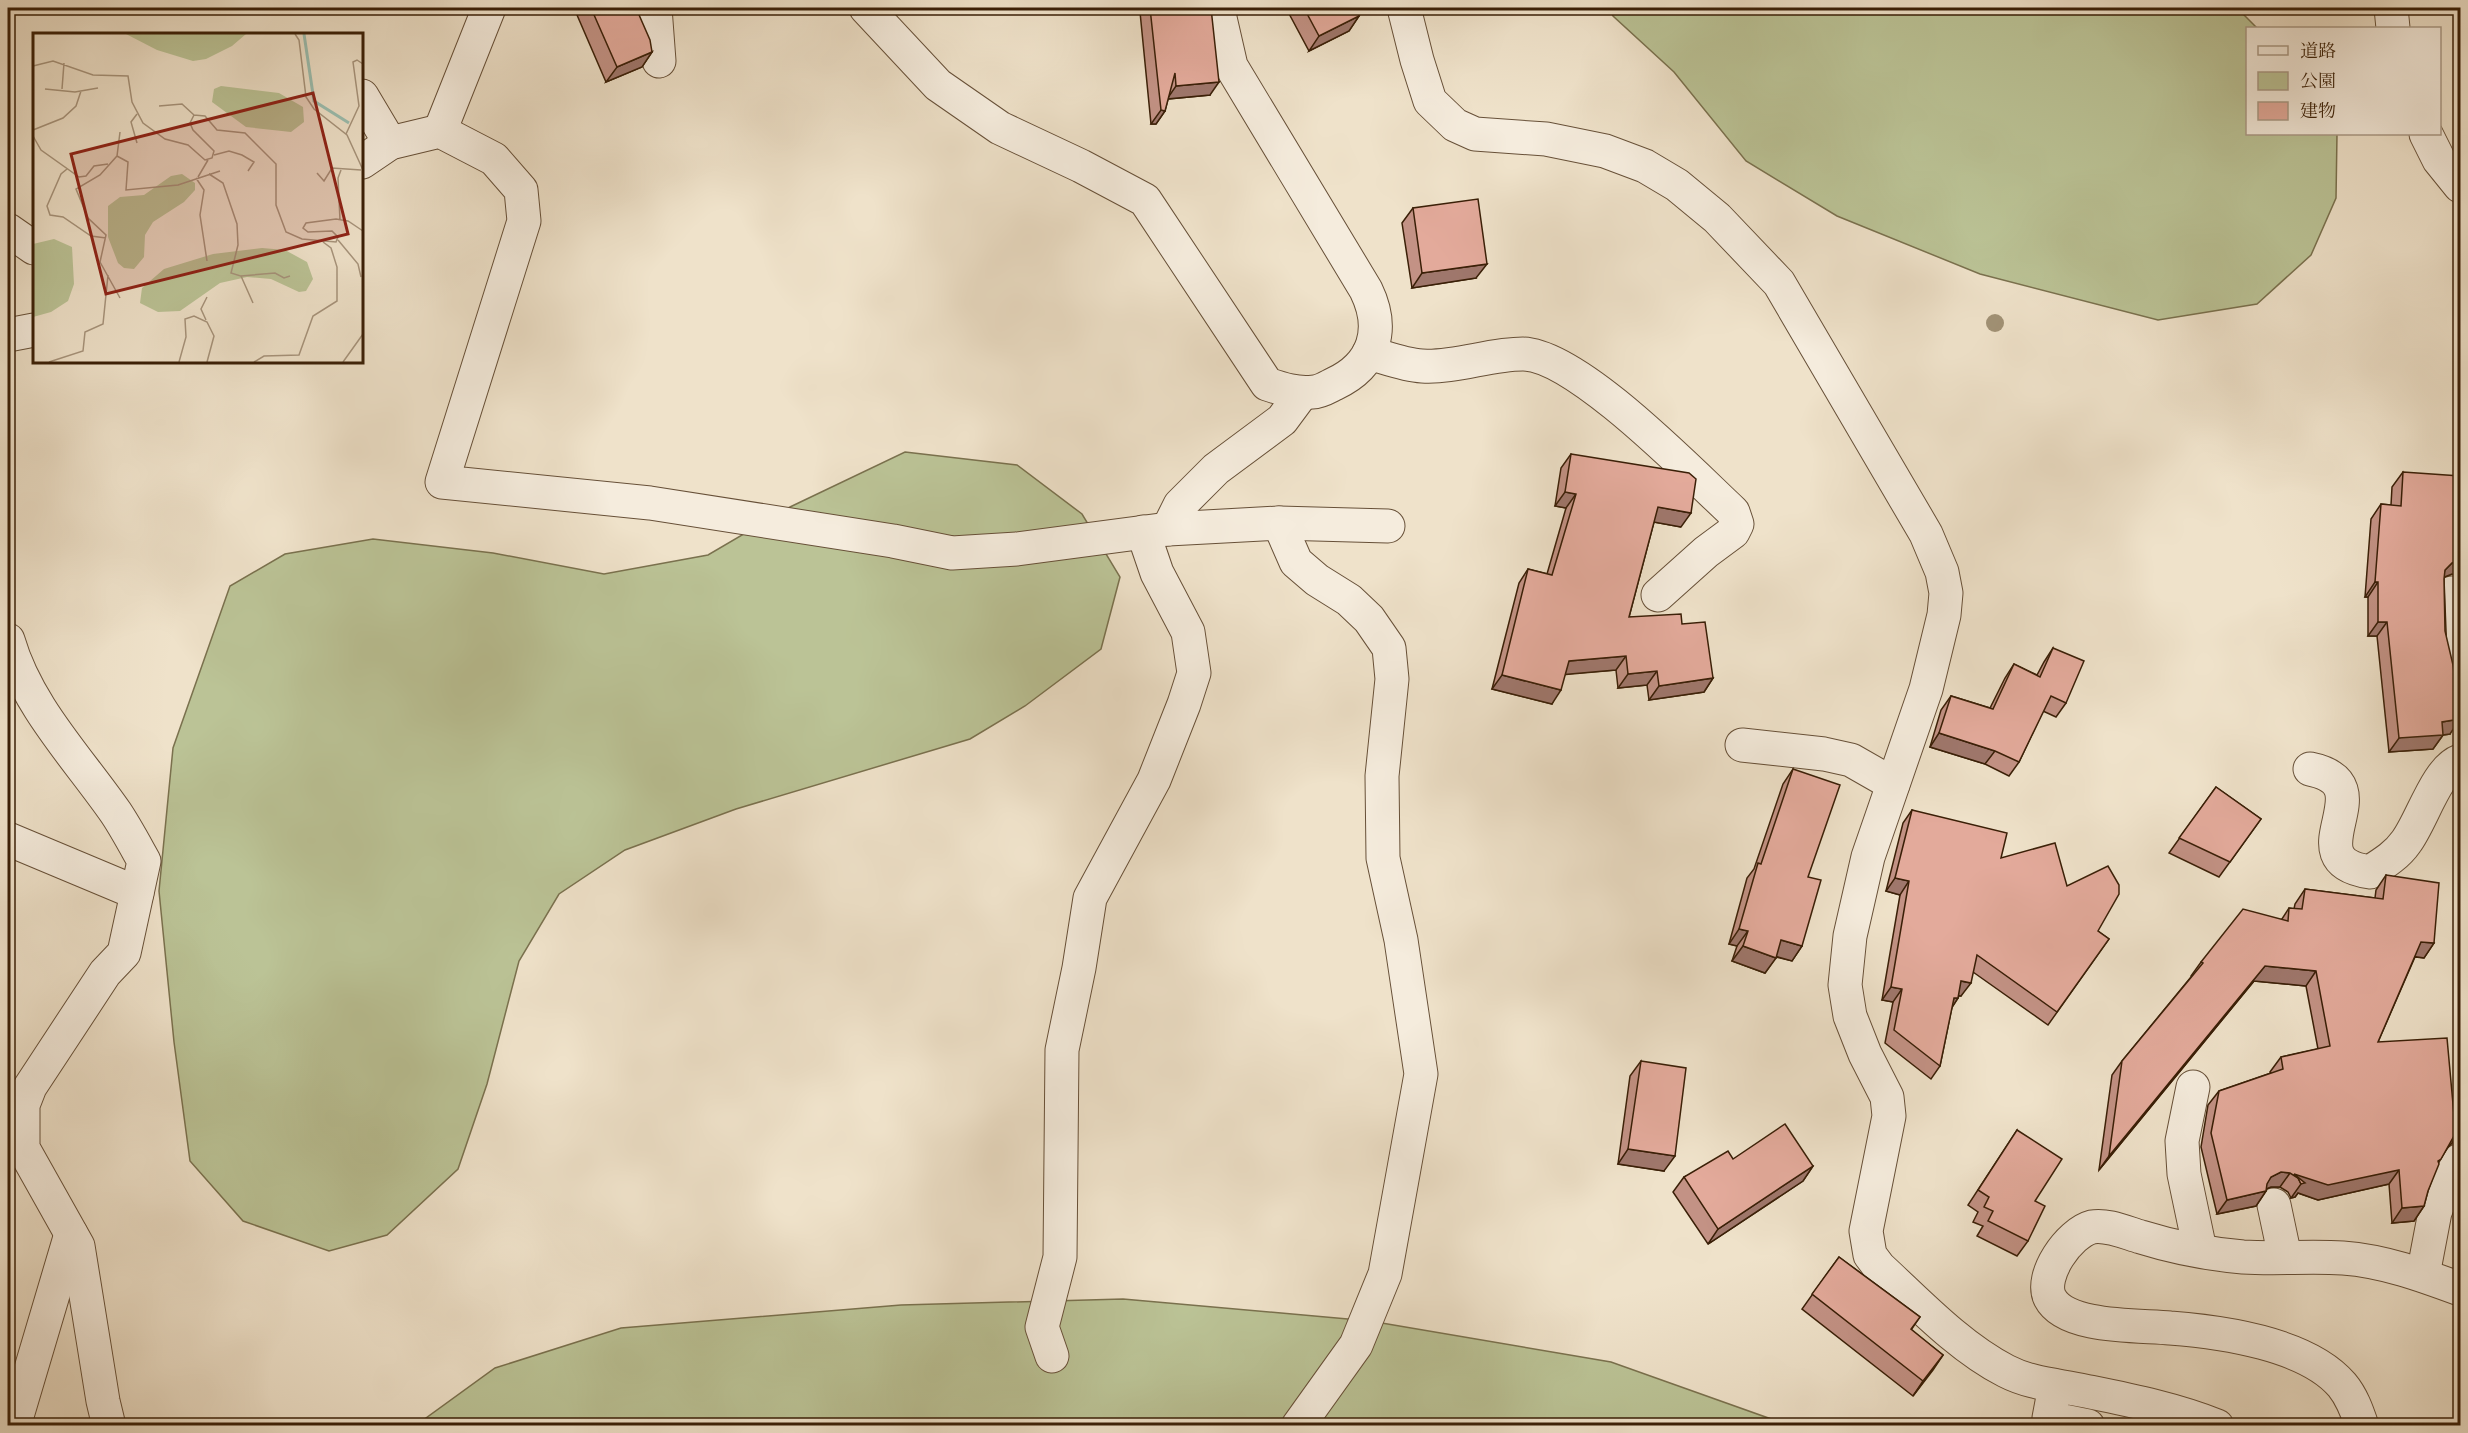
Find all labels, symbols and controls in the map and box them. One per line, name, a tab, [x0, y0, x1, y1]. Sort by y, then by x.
legend	[2246, 27, 2441, 135]
inset map	[33, 33, 363, 363]
text: 道路	[2300, 40, 2336, 63]
text: 公園	[2300, 70, 2336, 93]
text: 建物	[2300, 100, 2336, 123]

